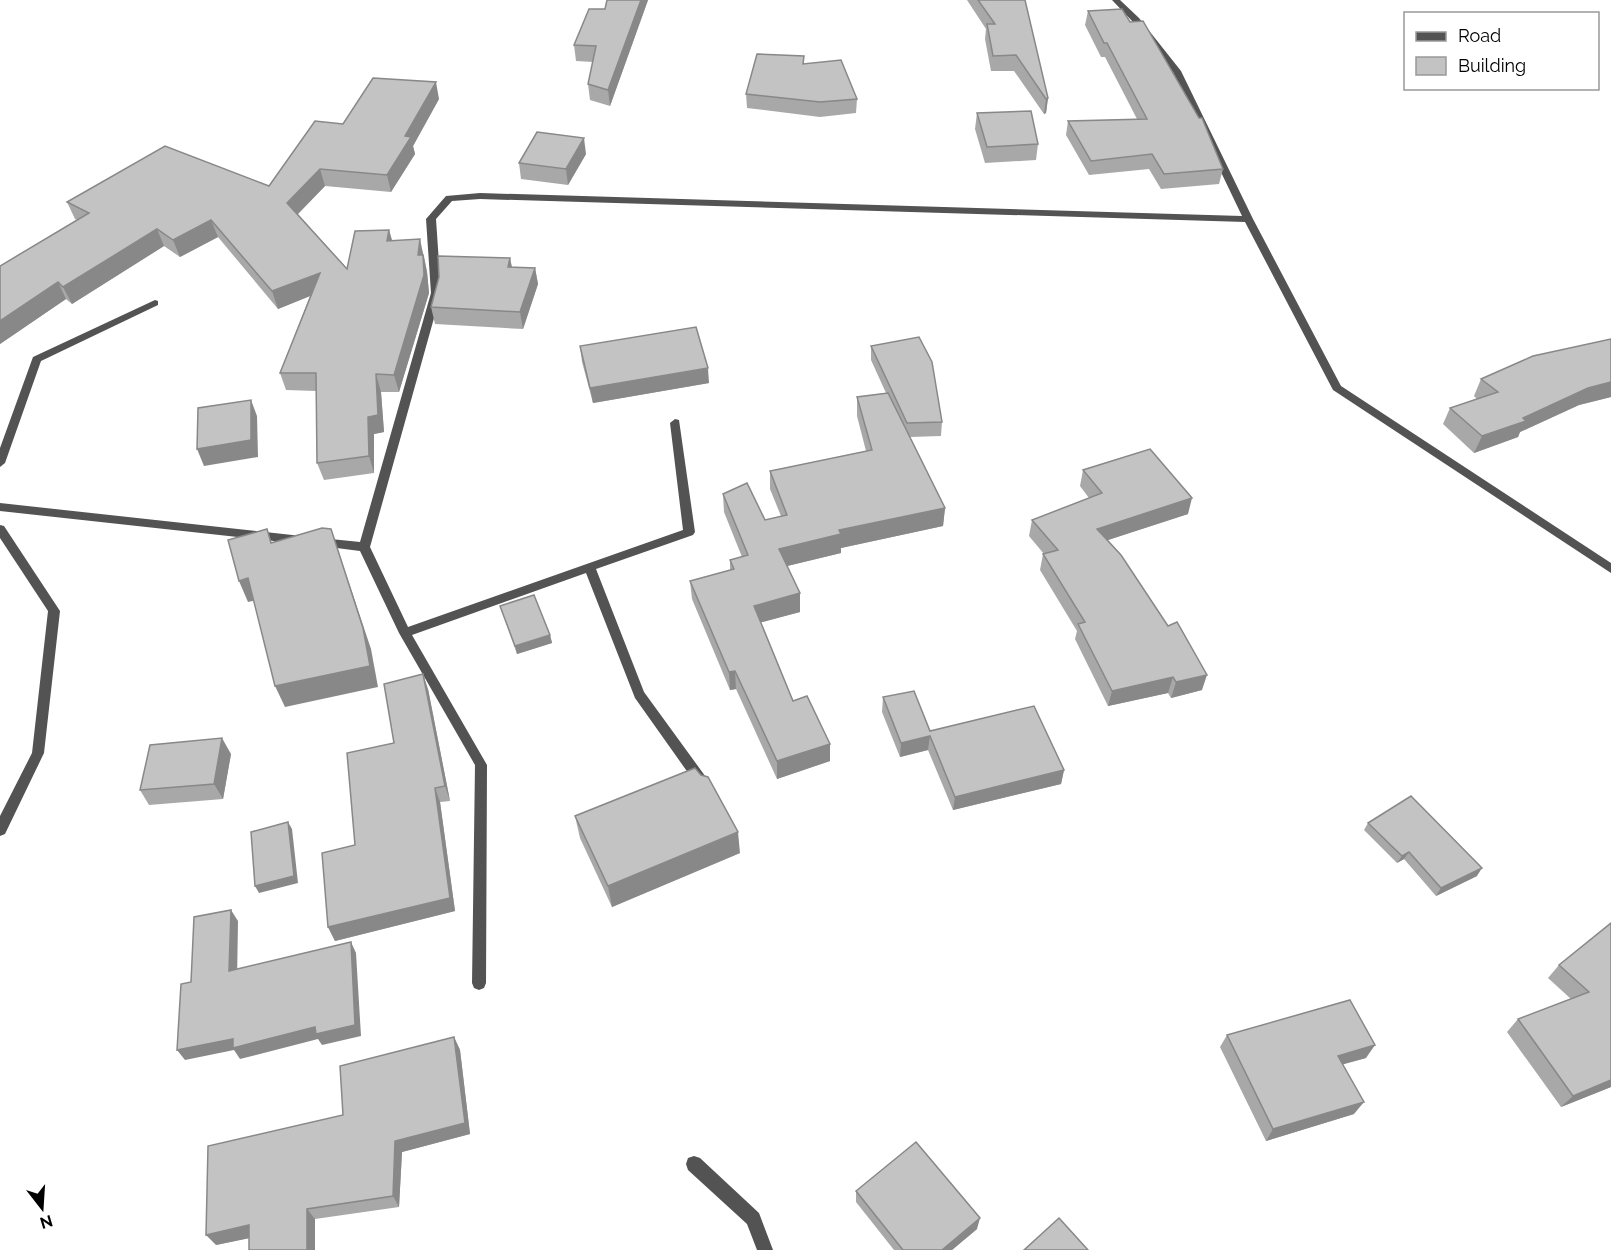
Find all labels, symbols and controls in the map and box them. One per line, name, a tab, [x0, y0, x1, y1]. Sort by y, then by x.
legend	[1404, 12, 1599, 90]
text: Road	[1458, 25, 1501, 46]
text: Building	[1458, 55, 1526, 76]
north arrow	[12, 1178, 72, 1238]
text: N	[38, 1211, 55, 1233]

